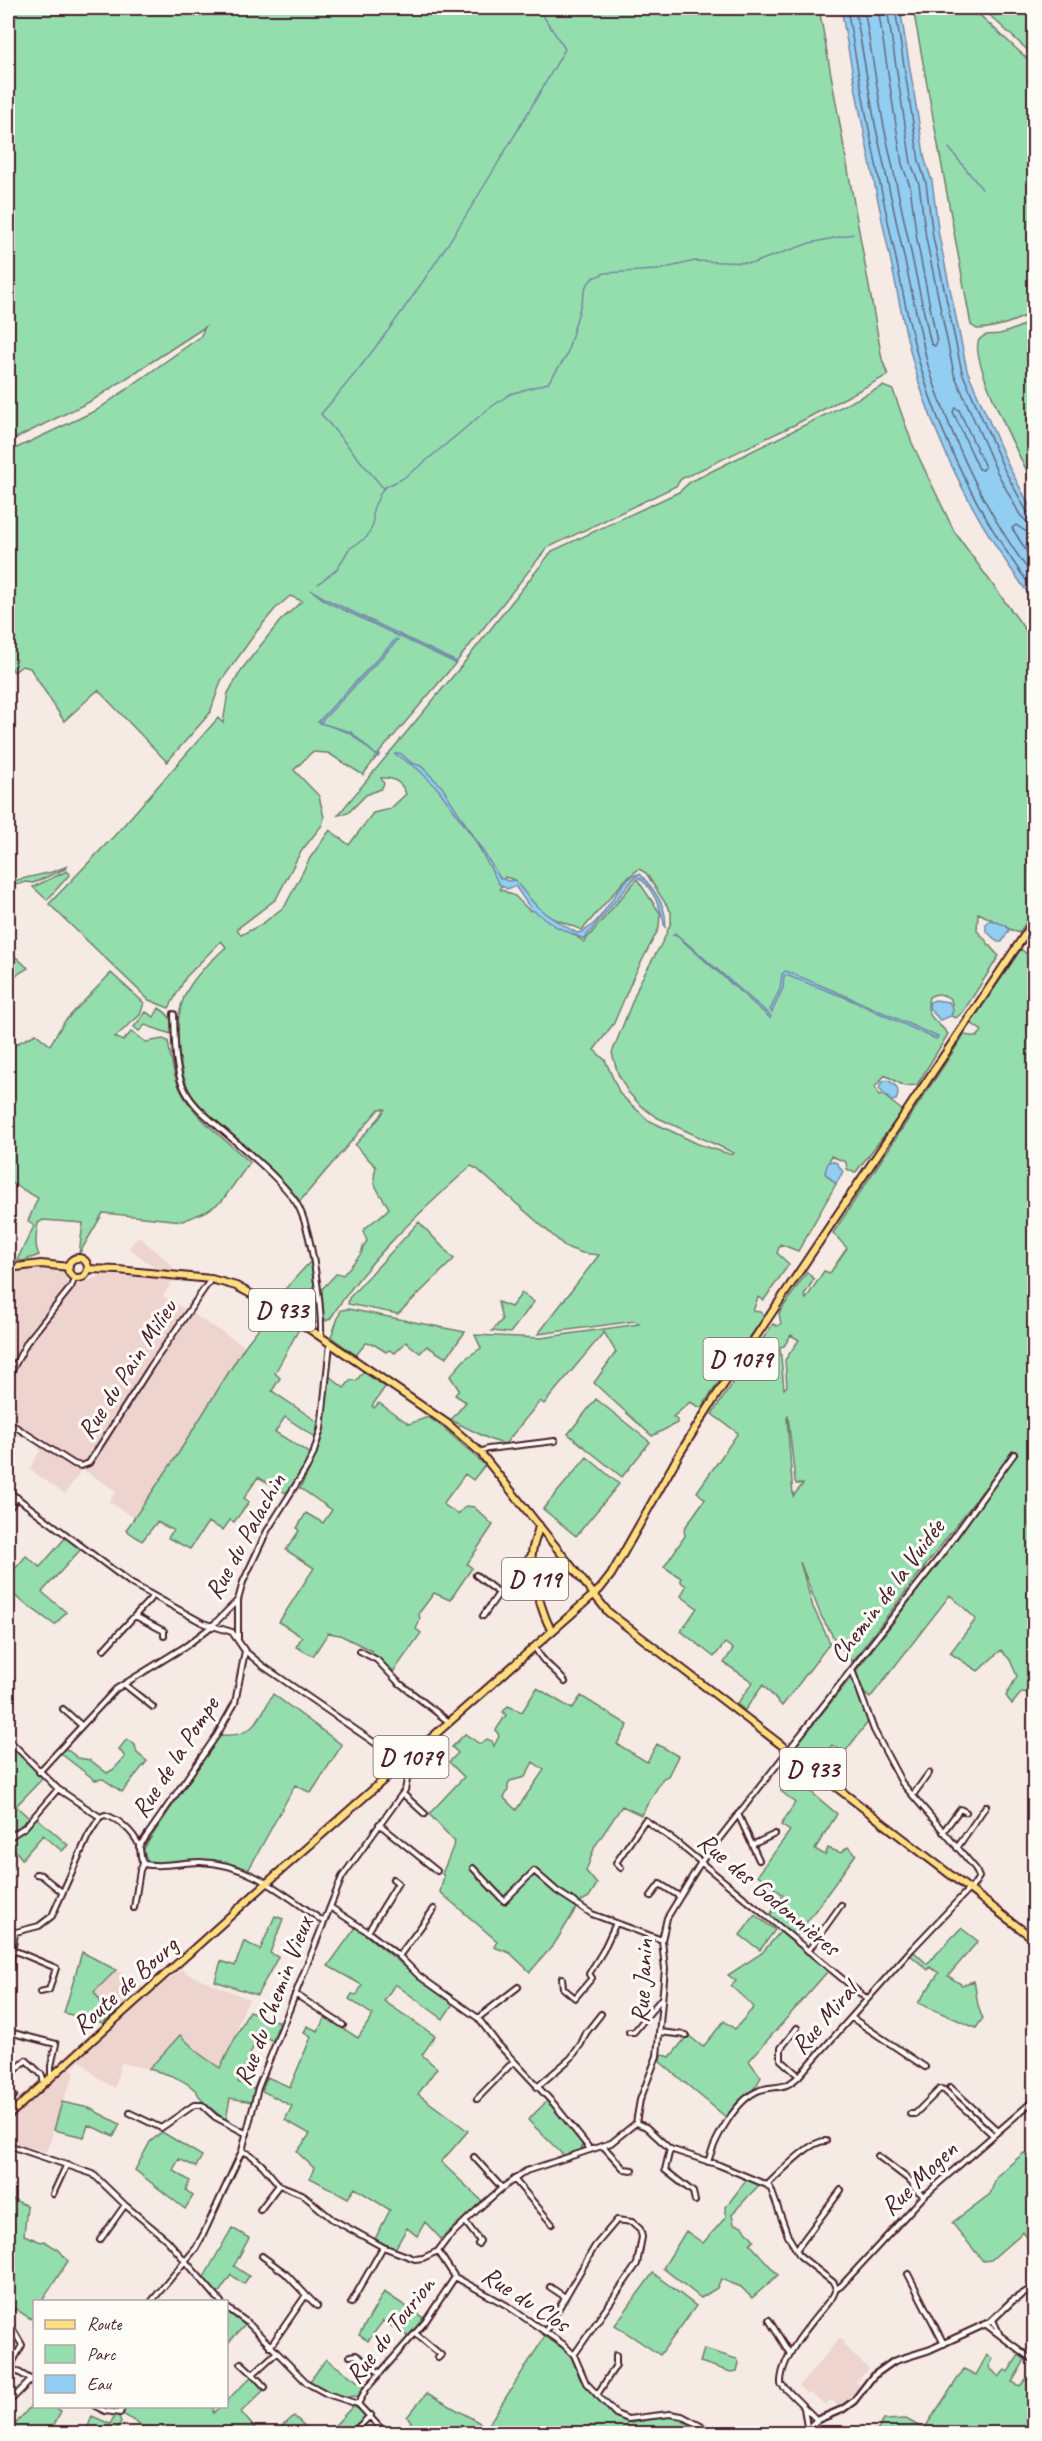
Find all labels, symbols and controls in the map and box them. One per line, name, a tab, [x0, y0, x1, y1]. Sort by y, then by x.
road number: D 933	[249, 1289, 315, 1331]
street label: Rue du Pain Milieu	[70, 1292, 185, 1445]
road number: D 1079	[704, 1338, 778, 1380]
street label: Rue du Palachin	[197, 1467, 293, 1605]
street label: Chemin de la Vuidée	[822, 1510, 954, 1670]
road number: D 119	[502, 1558, 568, 1600]
street label: Rue de la Pompe	[124, 1689, 227, 1824]
road number: D 1079	[374, 1736, 448, 1778]
road number: D 933	[780, 1748, 846, 1790]
street label: Rue des Godonnières	[691, 1825, 849, 1965]
street label: Rue du Chemin Vieux	[226, 1910, 321, 2090]
street label: Route de Bourg	[65, 1927, 186, 2041]
street label: Rue Janin	[623, 1938, 661, 2024]
street label: Rue Miral	[783, 1971, 868, 2061]
street label: Rue Mogen	[873, 2133, 965, 2223]
street label: Rue du Clos	[476, 2258, 578, 2341]
street label: Rue du Tourion	[338, 2269, 443, 2390]
legend	[33, 2300, 228, 2408]
text: Route	[87, 2313, 122, 2335]
text: Parc	[87, 2343, 116, 2365]
text: Eau	[87, 2373, 112, 2395]

